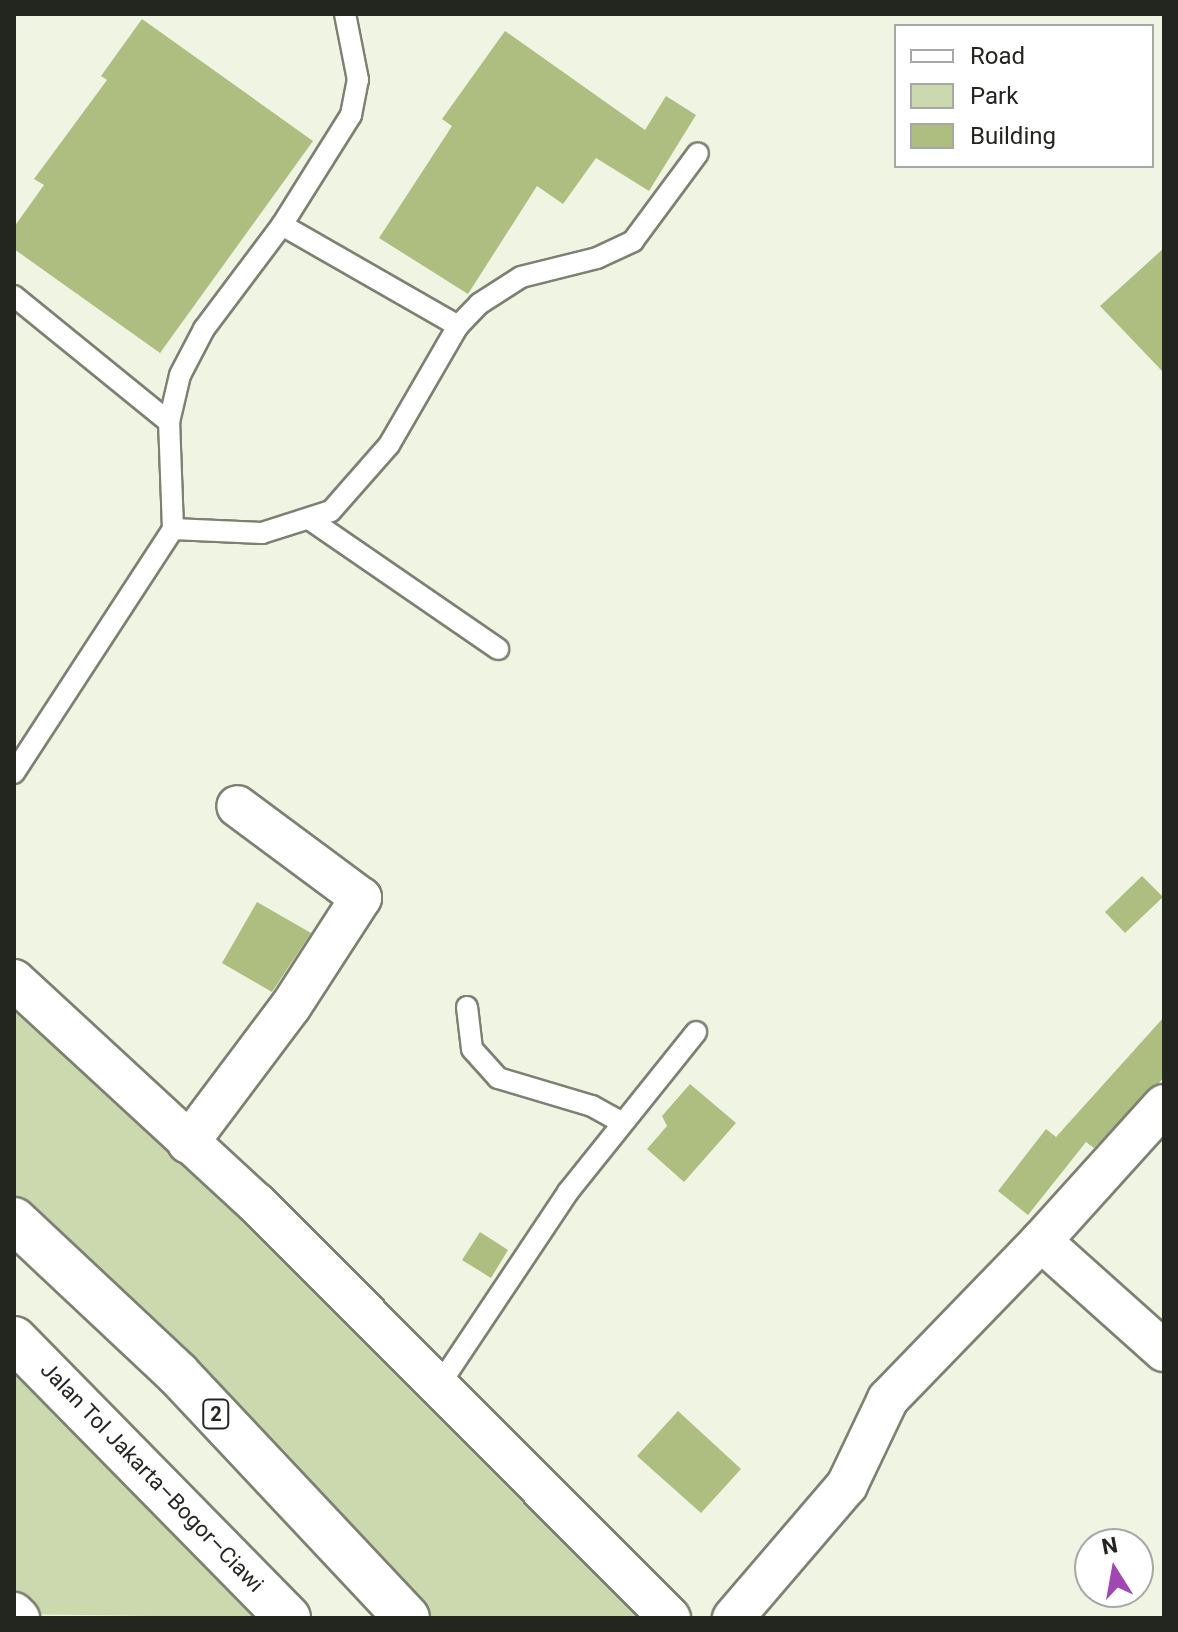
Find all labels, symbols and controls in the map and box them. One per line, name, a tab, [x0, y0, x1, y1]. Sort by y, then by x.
legend	[894, 24, 1154, 168]
text: Road	[970, 42, 1025, 70]
text: Park	[970, 82, 1018, 110]
text: Building	[970, 122, 1056, 150]
street label: Jalan Tol Jakarta–Bogor–Ciawi	[35, 1356, 269, 1598]
road number: 2	[202, 1398, 230, 1430]
north arrow	[1074, 1528, 1154, 1608]
text: N	[1100, 1532, 1120, 1560]

